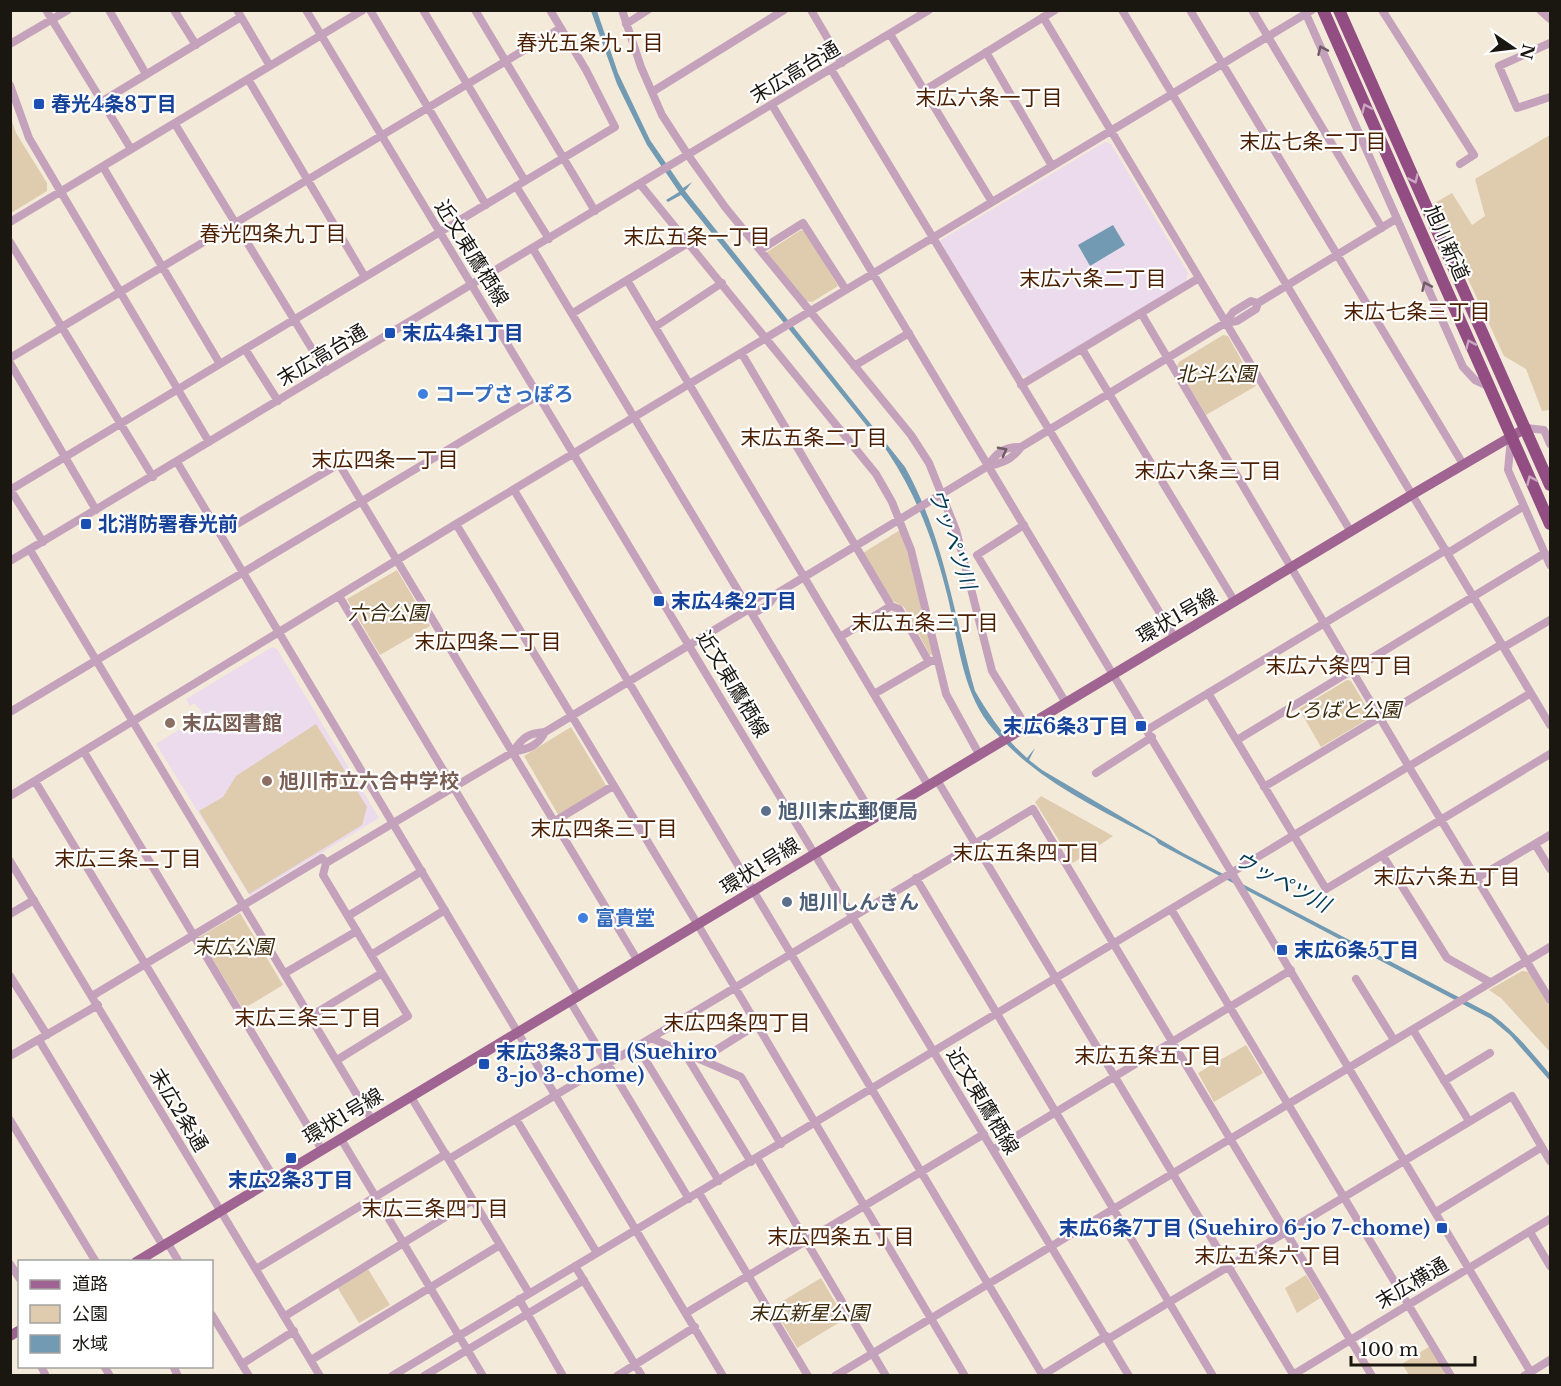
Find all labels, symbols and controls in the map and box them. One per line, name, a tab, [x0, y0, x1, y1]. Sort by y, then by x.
north arrow	[1483, 18, 1543, 78]
district label: 春光五条九丁目	[517, 30, 664, 56]
street label: 末広高台通	[746, 36, 844, 108]
text: N	[1516, 42, 1539, 61]
one-way arrow	[1317, 45, 1329, 56]
district label: 末広六条一丁目	[916, 85, 1063, 111]
place label: 春光4条8丁目	[51, 92, 177, 116]
marker: 春光4条8丁目	[32, 97, 46, 111]
one-way arrow	[1361, 103, 1373, 114]
district label: 末広七条二丁目	[1240, 129, 1387, 155]
one-way arrow	[1407, 173, 1419, 184]
street label: 近文東鷹栖線	[430, 196, 514, 310]
street label: 旭川新道	[1420, 202, 1474, 284]
district label: 春光四条九丁目	[200, 221, 347, 247]
district label: 末広五条一丁目	[624, 224, 771, 250]
district label: 末広六条二丁目	[1020, 266, 1167, 292]
one-way arrow	[1422, 281, 1434, 292]
district label: 末広七条三丁目	[1344, 299, 1491, 325]
street label: 末広高台通	[273, 319, 371, 391]
place label: 末広4条1丁目	[402, 321, 524, 345]
marker: 末広4条1丁目	[383, 326, 397, 340]
one-way arrow	[1465, 339, 1477, 350]
park label: 北斗公園	[1176, 362, 1259, 386]
place label: コープさっぽろ	[435, 382, 574, 406]
marker: コープさっぽろ	[416, 387, 430, 401]
district label: 末広五条二丁目	[741, 425, 888, 451]
district label: 末広四条一丁目	[312, 447, 459, 473]
one-way arrow	[997, 447, 1008, 459]
district label: 末広六条三丁目	[1135, 458, 1282, 484]
one-way arrow	[1526, 475, 1538, 486]
water label: ウッペツ川	[923, 485, 982, 595]
place label: 北消防署春光前	[98, 512, 238, 536]
marker: 北消防署春光前	[79, 517, 93, 531]
street label: 環状1号線	[1132, 583, 1222, 649]
place label: 末広4条2丁目	[671, 589, 797, 613]
marker: 末広4条2丁目	[652, 594, 666, 608]
park label: 六合公園	[348, 601, 431, 625]
district label: 末広五条三丁目	[852, 610, 999, 636]
street label: 近文東鷹栖線	[692, 626, 774, 742]
district label: 末広四条二丁目	[415, 629, 562, 655]
district label: 末広六条四丁目	[1266, 653, 1413, 679]
park label: しろばと公園	[1281, 698, 1404, 722]
place label: 末広図書館	[182, 711, 282, 735]
place label: 末広6条3丁目	[1003, 714, 1129, 738]
marker: 末広図書館	[163, 716, 177, 730]
marker: 末広6条3丁目	[1134, 719, 1148, 733]
place label: 旭川市立六合中学校	[279, 769, 459, 793]
marker: 旭川市立六合中学校	[260, 774, 274, 788]
place label: 旭川末広郵便局	[778, 799, 918, 823]
marker: 旭川末広郵便局	[759, 804, 773, 818]
district label: 末広四条三丁目	[531, 816, 678, 842]
street label: 環状1号線	[716, 832, 804, 900]
district label: 末広五条四丁目	[953, 840, 1100, 866]
district label: 末広三条二丁目	[55, 846, 202, 872]
water label: ウッペツ川	[1230, 846, 1336, 919]
district label: 末広六条五丁目	[1374, 864, 1521, 890]
place label: 旭川しんきん	[799, 890, 919, 914]
marker: 旭川しんきん	[780, 895, 794, 909]
place label: 富貴堂	[595, 906, 655, 930]
marker: 富貴堂	[576, 911, 590, 925]
park label: 末広公園	[193, 935, 276, 959]
place label: 末広6条5丁目	[1294, 938, 1419, 962]
marker: 末広6条5丁目	[1275, 943, 1289, 957]
district label: 末広三条三丁目	[235, 1005, 382, 1031]
district label: 末広四条四丁目	[664, 1010, 811, 1036]
place label: 末広3条3丁目 (Suehiro 3-jo 3-chome)	[496, 1040, 717, 1087]
street label: 近文東鷹栖線	[942, 1043, 1024, 1159]
district label: 末広五条五丁目	[1075, 1043, 1222, 1069]
marker: 末広3条3丁目 (Suehiro 3-jo 3-chome)	[477, 1057, 491, 1071]
street label: 末広2条通	[145, 1064, 213, 1156]
street label: 環状1号線	[299, 1083, 387, 1149]
marker: 末広2条3丁目	[284, 1151, 298, 1165]
place label: 末広2条3丁目	[228, 1168, 354, 1192]
district label: 末広三条四丁目	[362, 1196, 509, 1222]
place label: 末広6条7丁目 (Suehiro 6-jo 7-chome)	[1059, 1216, 1430, 1240]
marker: 末広6条7丁目 (Suehiro 6-jo 7-chome)	[1435, 1221, 1449, 1235]
district label: 末広四条五丁目	[768, 1224, 915, 1250]
district label: 末広五条六丁目	[1195, 1243, 1342, 1269]
street label: 末広横通	[1372, 1252, 1452, 1314]
legend	[18, 1260, 213, 1368]
text: 道路	[72, 1273, 108, 1295]
park label: 末広新星公園	[749, 1301, 872, 1325]
text: 公園	[72, 1303, 108, 1325]
scale bar	[1351, 1329, 1476, 1367]
text: 水域	[72, 1333, 108, 1355]
text: 100 m	[1360, 1339, 1418, 1361]

